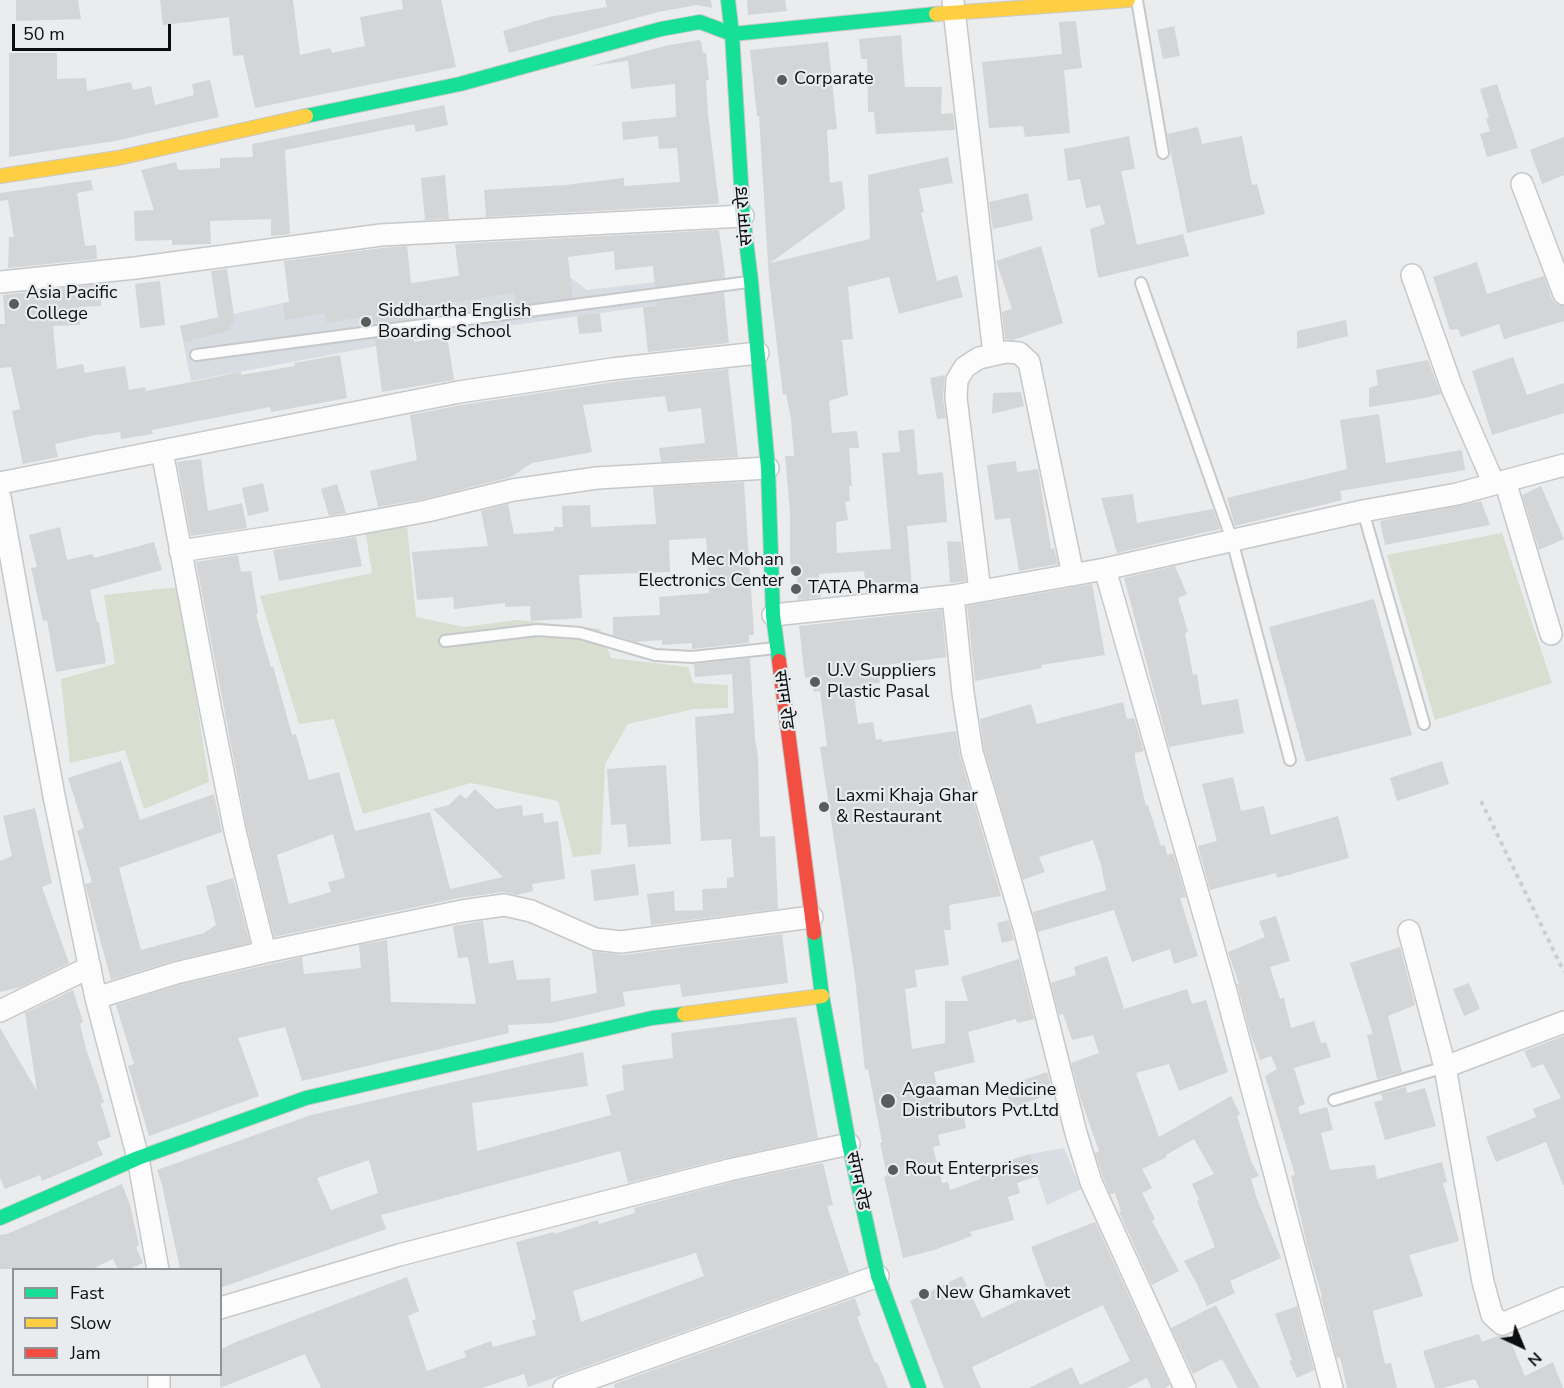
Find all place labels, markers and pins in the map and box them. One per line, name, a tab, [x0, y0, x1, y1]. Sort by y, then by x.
place label: Corparate	[794, 69, 874, 91]
marker: Corparate	[775, 73, 789, 87]
place label: Asia Pacific College	[26, 283, 117, 326]
marker: Asia Pacific College	[7, 297, 21, 311]
place label: Siddhartha English Boarding School	[378, 301, 531, 344]
marker: Siddhartha English Boarding School	[359, 315, 373, 329]
place label: Mec Mohan Electronics Center	[638, 550, 784, 592]
marker: Mec Mohan Electronics Center	[789, 564, 803, 578]
place label: TATA Pharma	[808, 578, 919, 600]
marker: TATA Pharma	[789, 582, 803, 596]
place label: U.V Suppliers Plastic Pasal	[827, 661, 936, 704]
marker: U.V Suppliers Plastic Pasal	[808, 675, 822, 689]
place label: Laxmi Khaja Ghar & Restaurant	[836, 786, 978, 828]
marker: Laxmi Khaja Ghar & Restaurant	[817, 800, 831, 814]
place label: Agaaman Medicine Distributors Pvt.Ltd	[902, 1080, 1059, 1122]
marker: Agaaman Medicine Distributors Pvt.Ltd	[879, 1092, 897, 1110]
place label: Rout Enterprises	[905, 1159, 1039, 1181]
marker: Rout Enterprises	[886, 1163, 900, 1177]
place label: New Ghamkavet	[936, 1283, 1070, 1305]
marker: New Ghamkavet	[917, 1287, 931, 1301]

